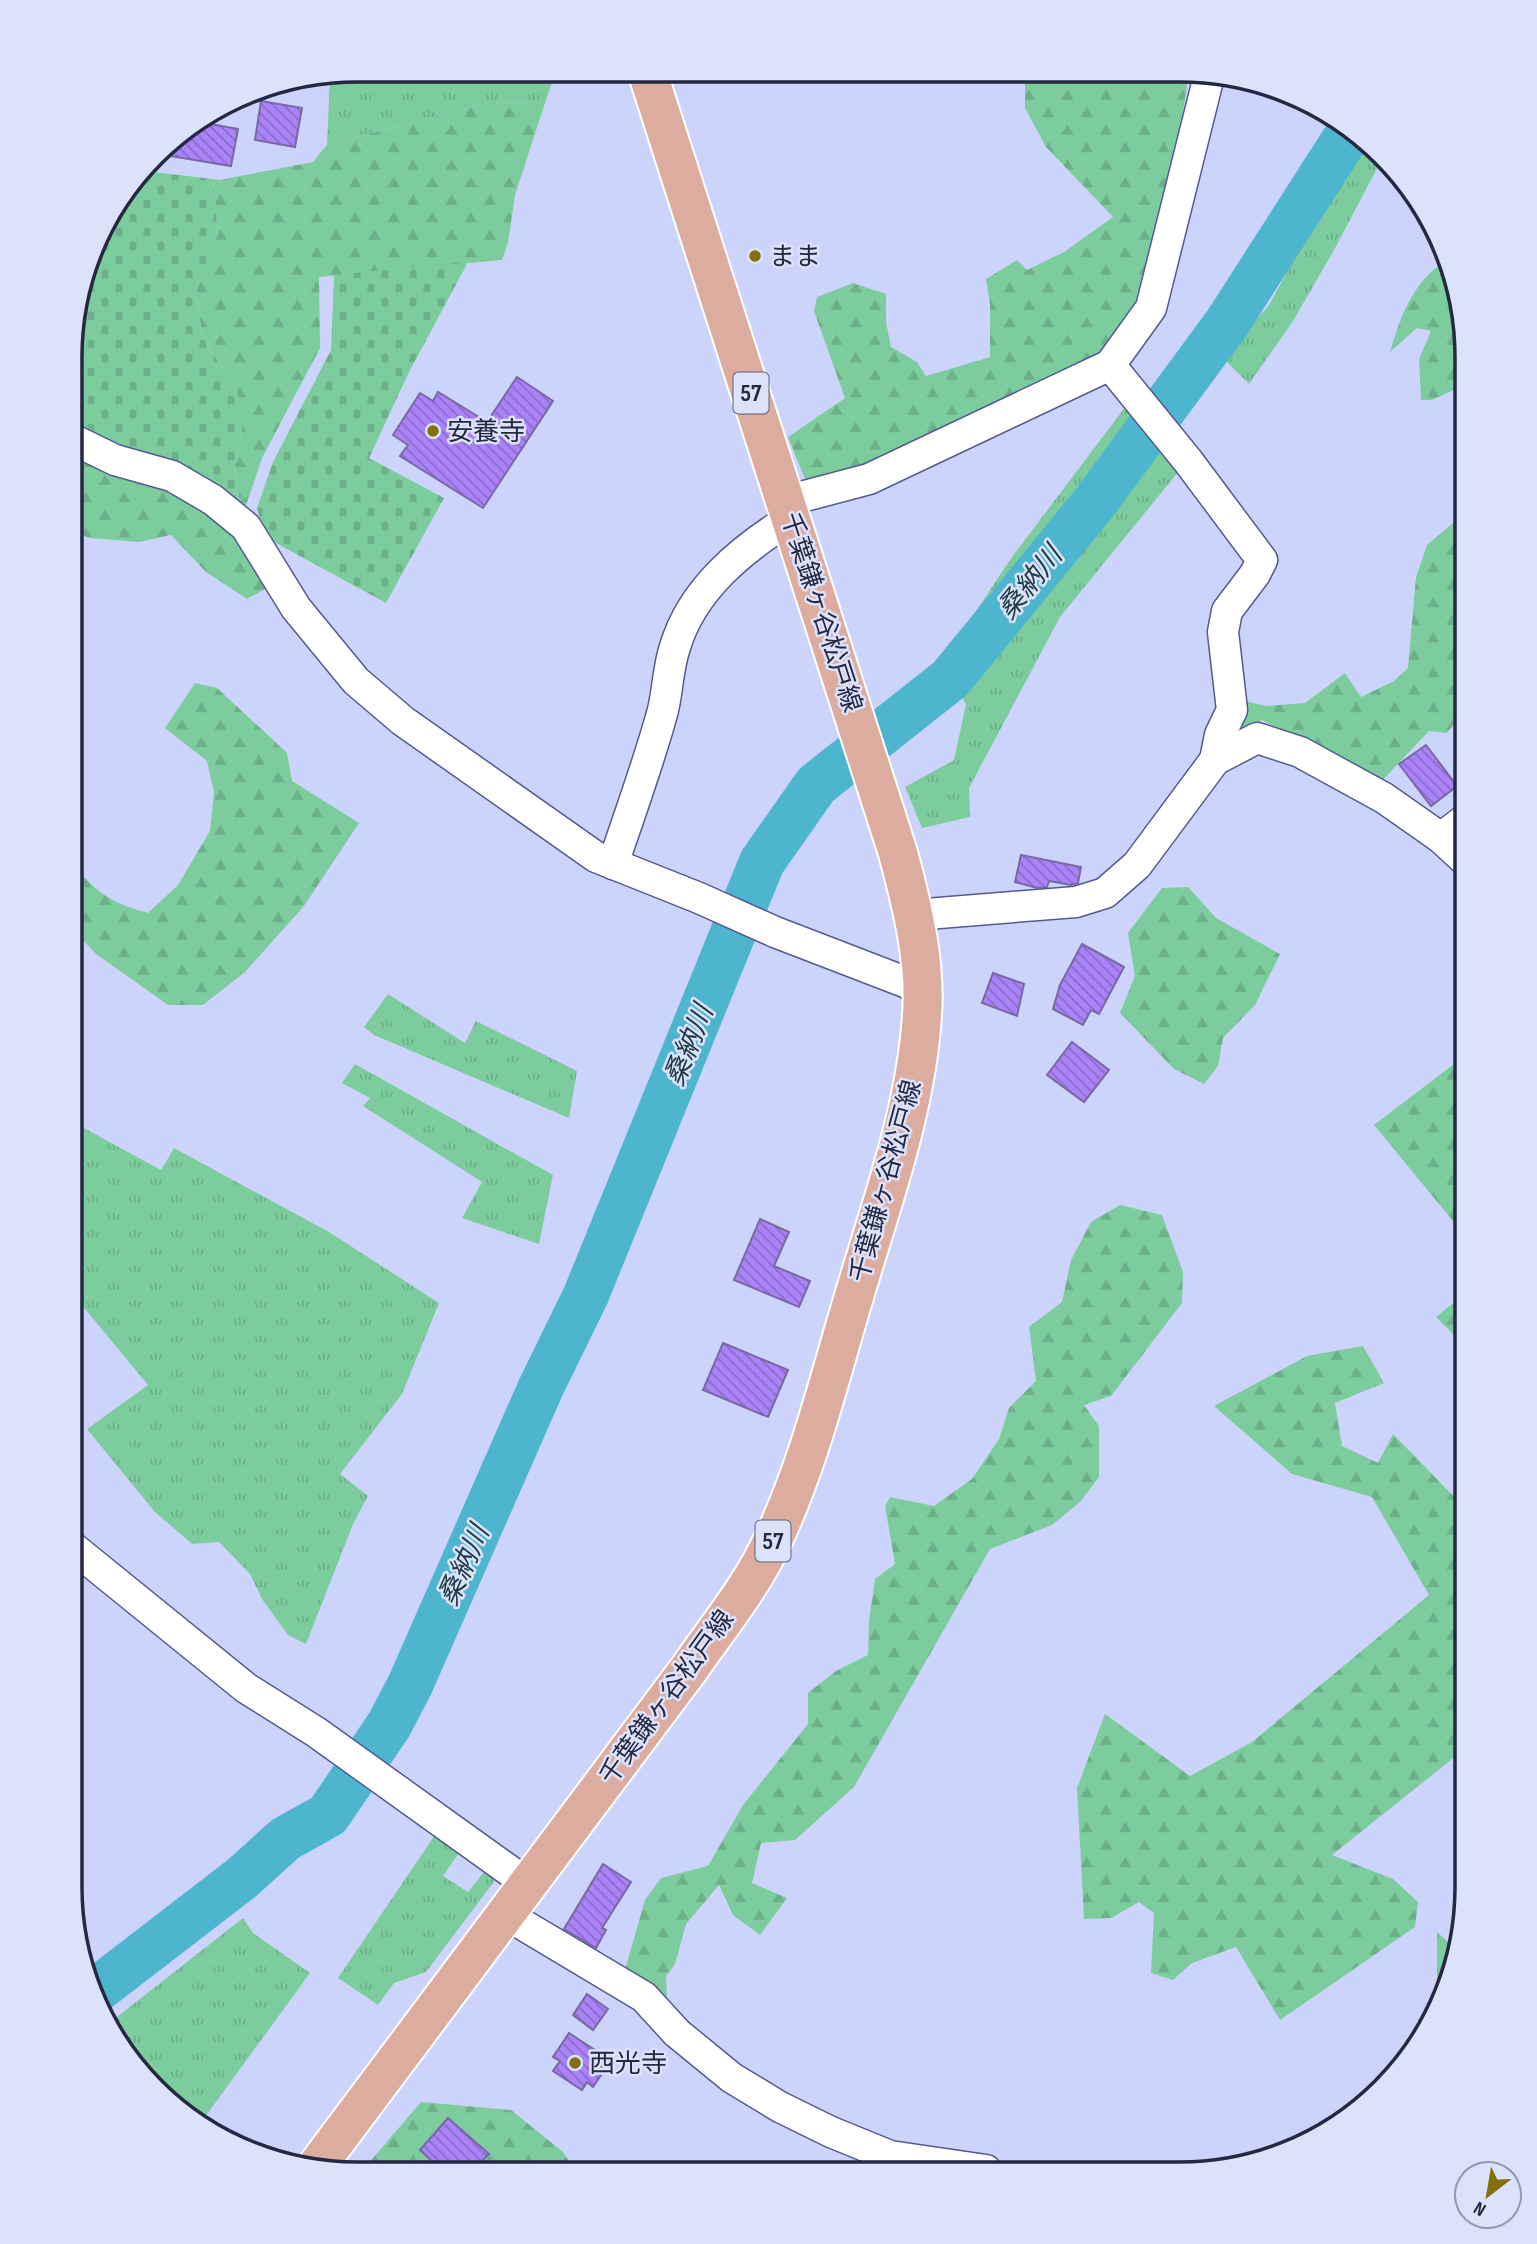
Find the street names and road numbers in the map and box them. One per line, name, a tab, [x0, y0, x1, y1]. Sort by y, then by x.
road number: 57	[734, 372, 768, 414]
street label: 千葉鎌ヶ谷松戸線	[774, 509, 867, 716]
street label: 千葉鎌ヶ谷松戸線	[845, 1077, 928, 1286]
road number: 57	[756, 1520, 790, 1562]
street label: 千葉鎌ヶ谷松戸線	[594, 1605, 741, 1791]

